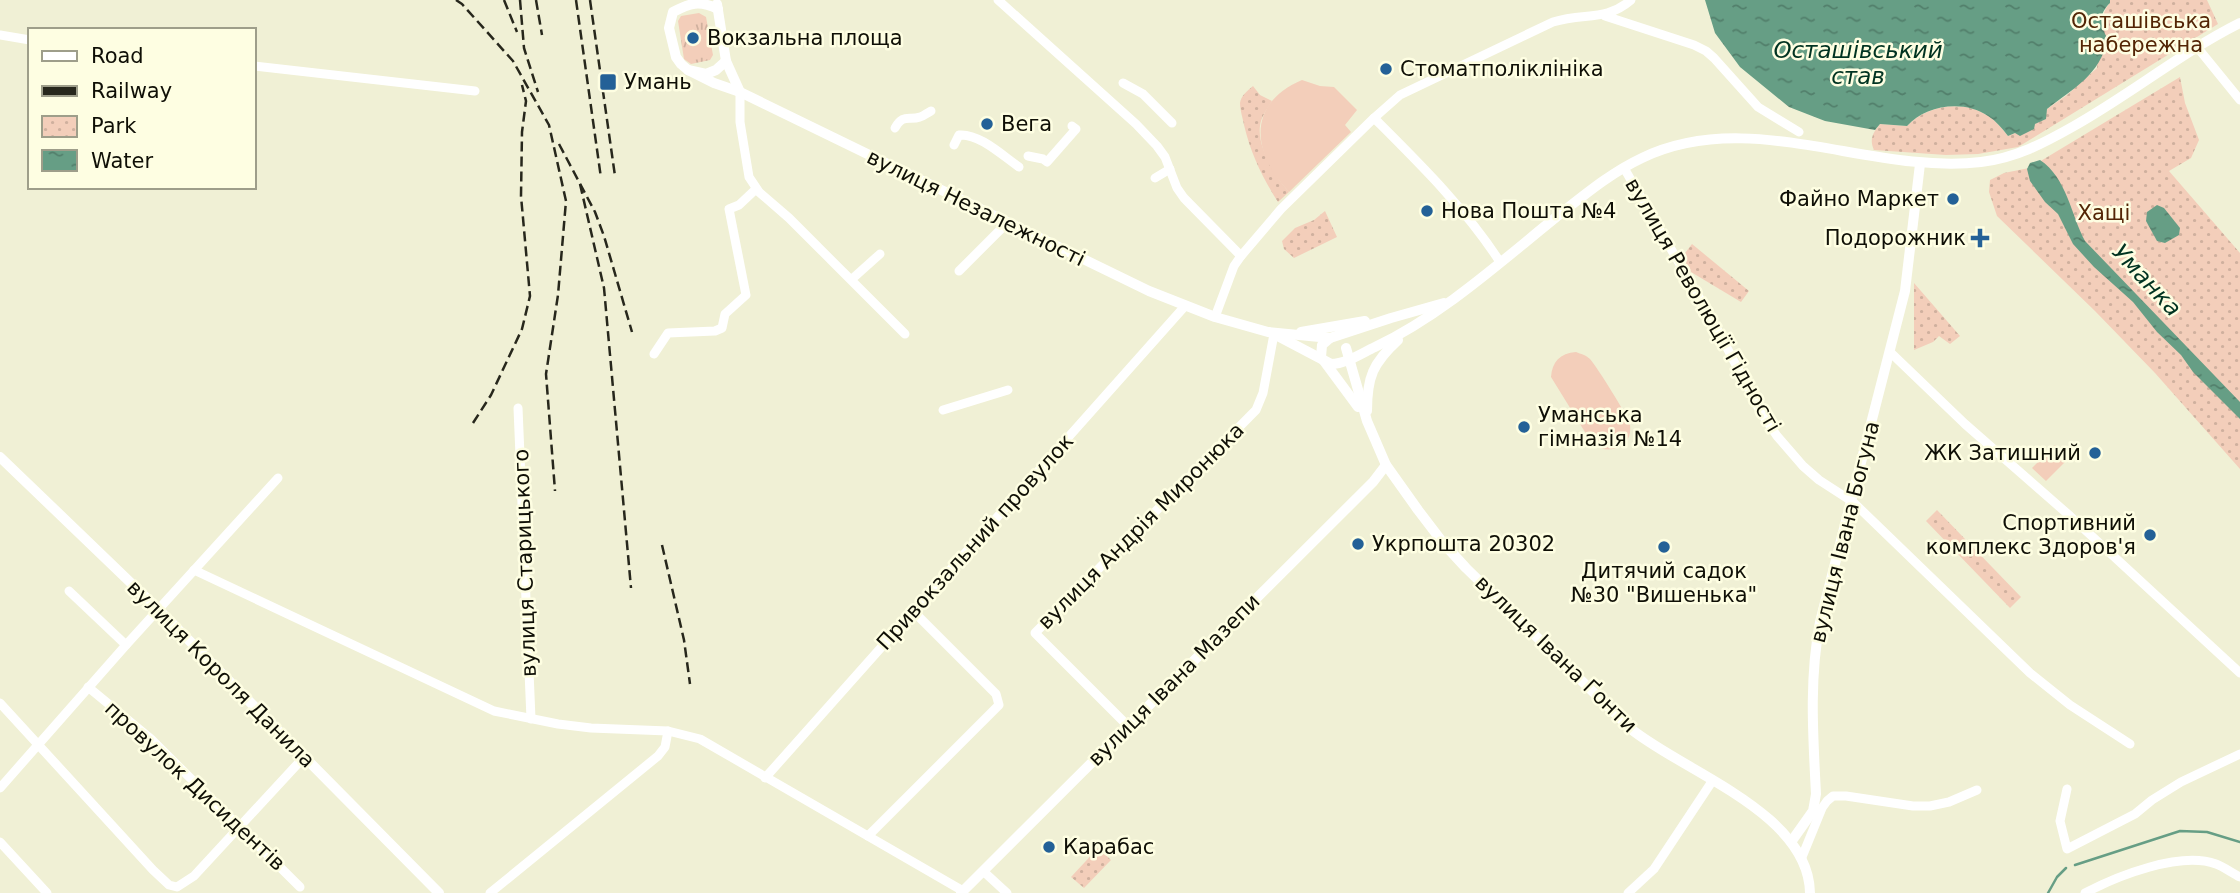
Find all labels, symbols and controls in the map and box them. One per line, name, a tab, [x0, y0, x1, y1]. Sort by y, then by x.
park label: Осташівська набережна	[2071, 9, 2211, 57]
place label: Вокзальна площа	[707, 26, 903, 50]
legend	[28, 28, 256, 189]
marker: Вокзальна площа	[685, 30, 701, 46]
water label: Осташівський став	[1773, 37, 1943, 89]
text: Road	[91, 44, 144, 68]
place label: Стоматполіклініка	[1400, 57, 1604, 81]
marker: Стоматполіклініка	[1378, 61, 1394, 77]
place label: Умань	[624, 70, 692, 94]
marker: Умань	[598, 72, 618, 92]
text: Railway	[91, 79, 172, 103]
place label: Вега	[1001, 112, 1052, 136]
text: Park	[91, 114, 137, 138]
marker: Вега	[979, 116, 995, 132]
street label: вулиця Незалежності	[863, 145, 1089, 271]
text: Water	[91, 149, 153, 173]
street label: вулиця Революції Гідності	[1620, 174, 1786, 436]
place label: Файно Маркет	[1779, 187, 1939, 211]
marker: Файно Маркет	[1945, 191, 1961, 207]
place label: Нова Пошта №4	[1441, 199, 1616, 223]
park label: Хащі	[2078, 201, 2130, 225]
marker: Нова Пошта №4	[1419, 203, 1435, 219]
place label: Подорожник	[1825, 226, 1966, 250]
marker: Подорожник	[1972, 230, 1988, 246]
water label: Уманка	[2107, 239, 2187, 321]
place label: Уманська гімназія №14	[1538, 403, 1682, 451]
street label: вулиця Андрія Миронюка	[1033, 418, 1249, 634]
marker: Уманська гімназія №14	[1516, 419, 1532, 435]
street label: вулиця Івана Богуна	[1806, 419, 1884, 645]
street label: Привокзальний провулок	[872, 429, 1078, 655]
place label: ЖК Затишний	[1924, 441, 2081, 465]
marker: ЖК Затишний	[2087, 445, 2103, 461]
street label: вулиця Старицького	[509, 448, 541, 678]
place label: Спортивний комплекс Здоров'я	[1926, 511, 2136, 559]
marker: Спортивний комплекс Здоров'я	[2142, 527, 2158, 543]
place label: Укрпошта 20302	[1372, 532, 1555, 556]
marker: Укрпошта 20302	[1350, 536, 1366, 552]
marker: Дитячий садок №30 "Вишенька"	[1656, 539, 1672, 555]
place label: Дитячий садок №30 "Вишенька"	[1571, 559, 1757, 607]
street label: вулиця Івана Ґонти	[1470, 571, 1642, 737]
street label: вулиця Короля Данила	[122, 575, 320, 773]
street label: вулиця Івана Мазепи	[1083, 589, 1265, 771]
street label: провулок Дисидентів	[100, 696, 290, 876]
place label: Карабас	[1063, 835, 1154, 859]
marker: Карабас	[1041, 839, 1057, 855]

